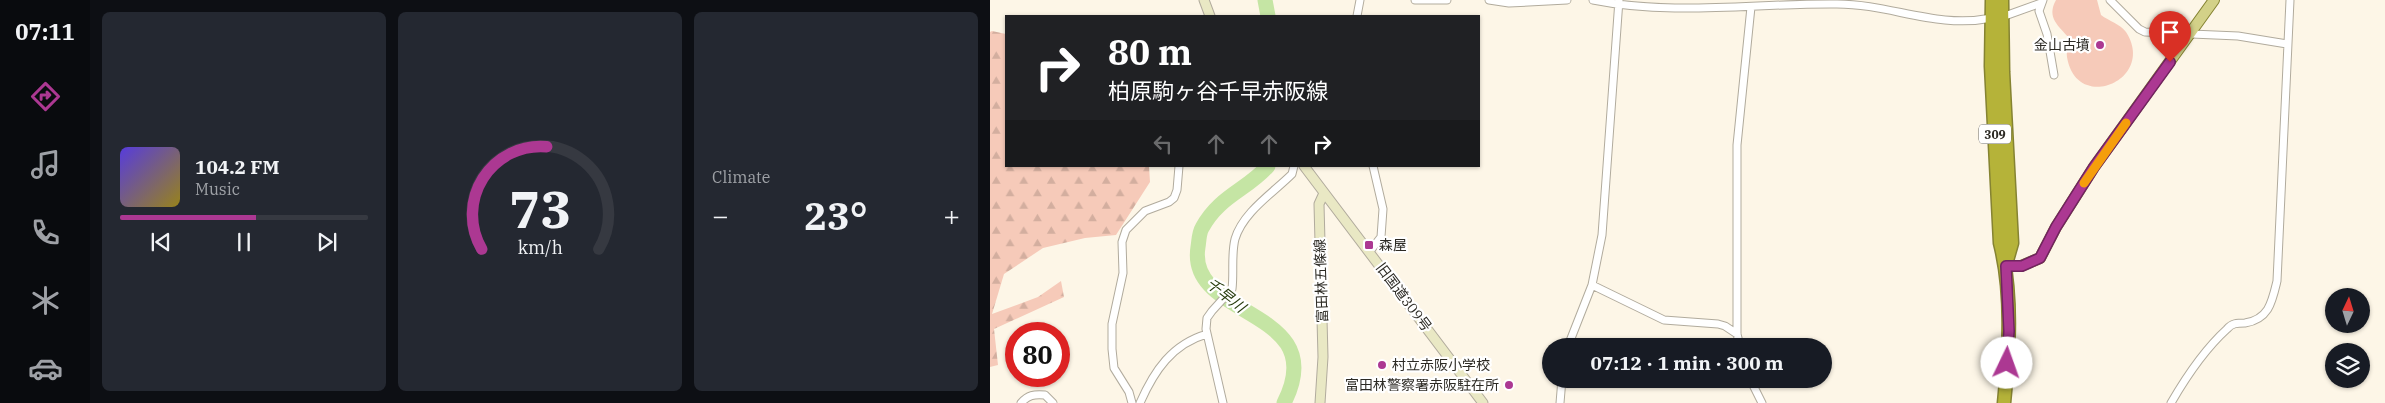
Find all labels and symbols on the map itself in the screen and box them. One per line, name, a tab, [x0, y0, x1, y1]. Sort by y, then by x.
pin	[2149, 11, 2191, 62]
place label: 金山古墳	[2034, 36, 2090, 54]
marker: 金山古墳	[2094, 39, 2106, 51]
road number: 309	[1979, 125, 2011, 144]
place label: 森屋	[1379, 236, 1407, 254]
street label: 富田林五條線	[1311, 239, 1331, 323]
marker: 森屋	[1363, 239, 1375, 251]
street label: 旧国道309号	[1372, 259, 1436, 335]
water label: 千早川	[1202, 274, 1251, 318]
north arrow	[2325, 288, 2370, 332]
speed limit sign: 80	[1005, 322, 1070, 387]
position arrow	[1980, 336, 2032, 388]
place label: 村立赤阪小学校	[1392, 356, 1490, 374]
marker: 村立赤阪小学校	[1376, 359, 1388, 371]
place label: 富田林警察署赤阪駐在所	[1345, 376, 1499, 394]
marker: 富田林警察署赤阪駐在所	[1503, 379, 1515, 391]

